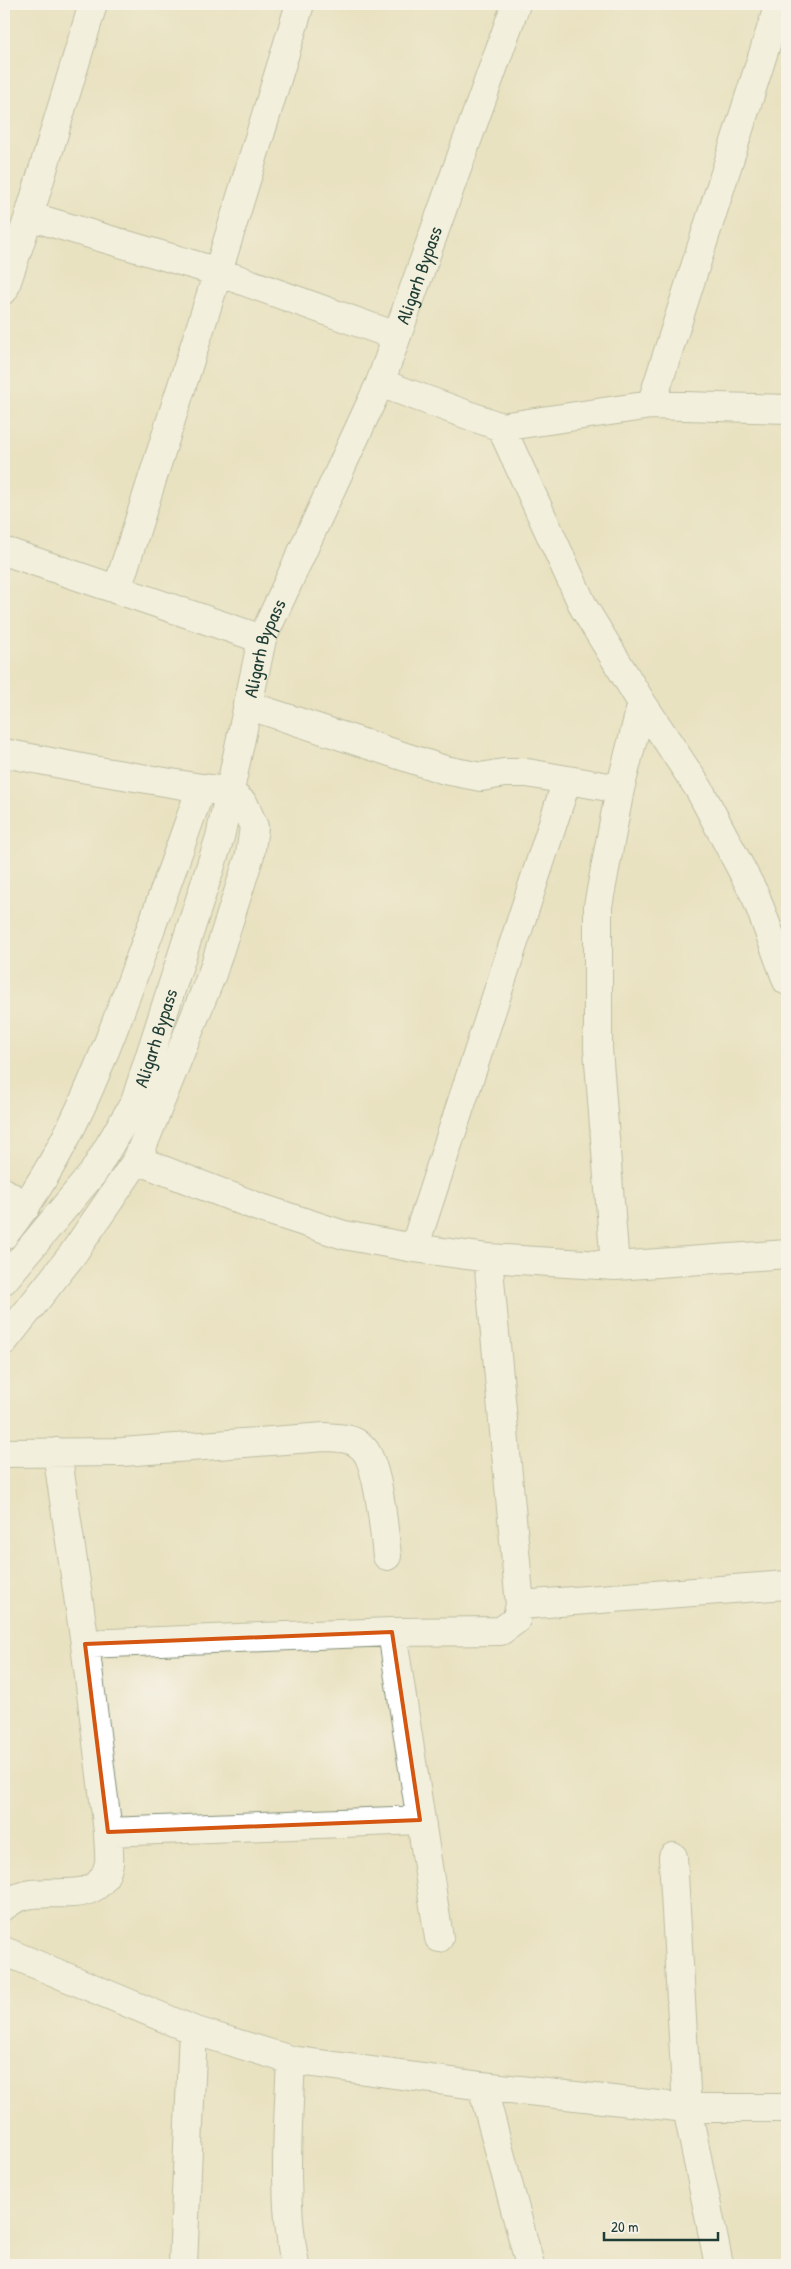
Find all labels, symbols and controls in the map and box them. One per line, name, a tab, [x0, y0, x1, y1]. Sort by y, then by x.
street label: Aligarh Bypass	[389, 223, 448, 327]
street label: Aligarh Bypass	[237, 595, 292, 700]
street label: Aligarh Bypass	[128, 985, 184, 1090]
scale bar	[604, 2209, 717, 2241]
text: 20 m	[611, 2216, 638, 2237]

